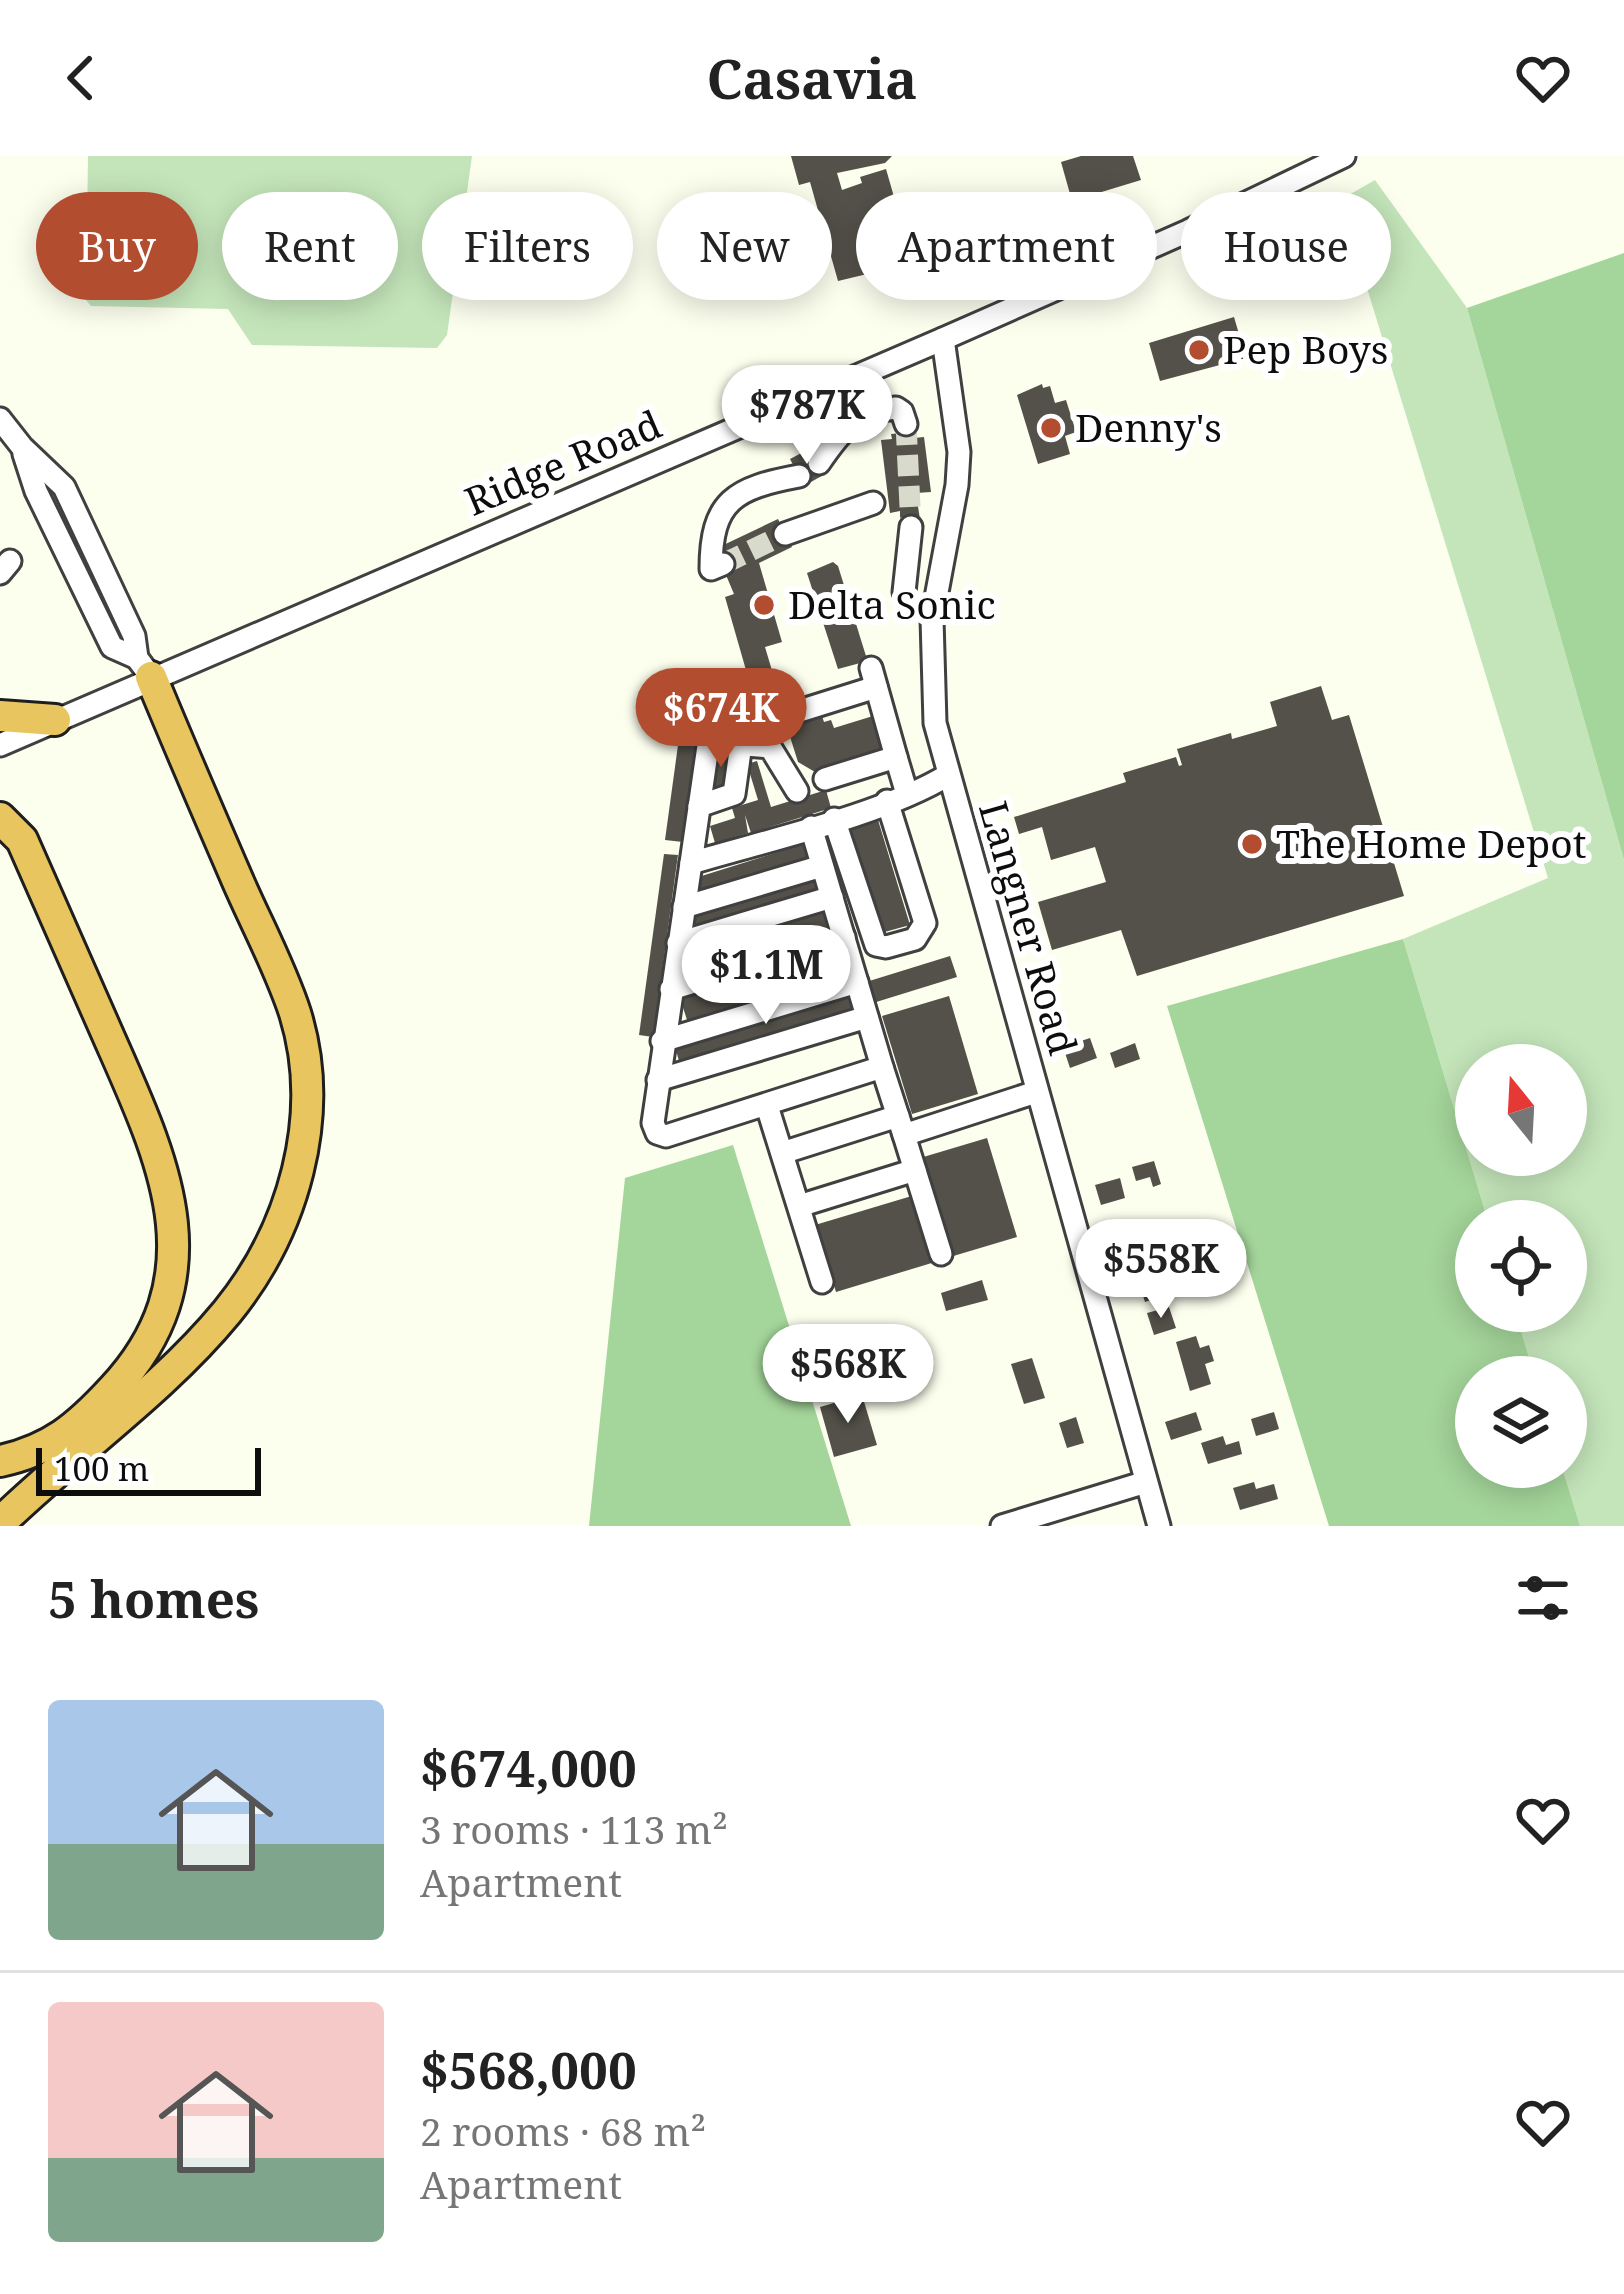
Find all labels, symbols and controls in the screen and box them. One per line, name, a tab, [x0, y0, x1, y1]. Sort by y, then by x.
text: Casavia	[706, 41, 918, 115]
icon: back	[48, 45, 114, 111]
icon: heart	[1510, 45, 1576, 111]
chip: Buy	[36, 192, 198, 300]
chip: Rent	[222, 192, 398, 300]
chip: Filters	[422, 192, 633, 300]
chip: New	[657, 192, 832, 300]
chip: Apartment	[856, 192, 1157, 300]
chip: House	[1181, 192, 1391, 300]
place label: Pep Boys	[1223, 322, 1388, 375]
marker: Pep Boys	[1186, 337, 1212, 363]
pin: $787K	[723, 365, 891, 467]
text: $787K	[749, 377, 865, 430]
street label: Ridge Road	[456, 397, 669, 527]
place label: Denny's	[1075, 400, 1222, 453]
marker: Denny's	[1038, 415, 1064, 441]
place label: Delta Sonic	[788, 577, 996, 630]
marker: Delta Sonic	[751, 592, 777, 618]
pin: $674K	[637, 668, 805, 770]
text: $674K	[663, 680, 779, 733]
street label: Langner Road	[968, 795, 1091, 1060]
place label: The Home Depot	[1276, 816, 1586, 869]
marker: The Home Depot	[1239, 831, 1265, 857]
pin: $1.1M	[682, 925, 850, 1027]
text: $1.1M	[709, 937, 823, 990]
north arrow	[1455, 1044, 1587, 1176]
map controls	[1455, 1044, 1587, 1488]
button: locate	[1455, 1200, 1587, 1332]
pin: $558K	[1077, 1219, 1245, 1321]
text: $558K	[1103, 1231, 1219, 1284]
pin: $568K	[764, 1324, 932, 1426]
text: $568K	[790, 1336, 906, 1389]
button: layers	[1455, 1356, 1587, 1488]
scale bar	[36, 1442, 261, 1495]
text: 100 m	[54, 1446, 149, 1491]
text: 5 homes	[48, 1563, 259, 1633]
icon: filters	[1510, 1565, 1576, 1631]
text: $674,000	[420, 1732, 637, 1802]
icon: home	[144, 1748, 288, 1892]
icon: heart	[1510, 1787, 1576, 1853]
text: 3 rooms · 113 m²	[420, 1802, 728, 1855]
text: Apartment	[420, 1855, 622, 1908]
text: $568,000	[420, 2034, 637, 2104]
icon: home	[144, 2050, 288, 2194]
icon: heart	[1510, 2089, 1576, 2155]
text: 2 rooms · 68 m²	[420, 2104, 706, 2157]
text: Apartment	[420, 2157, 622, 2210]

